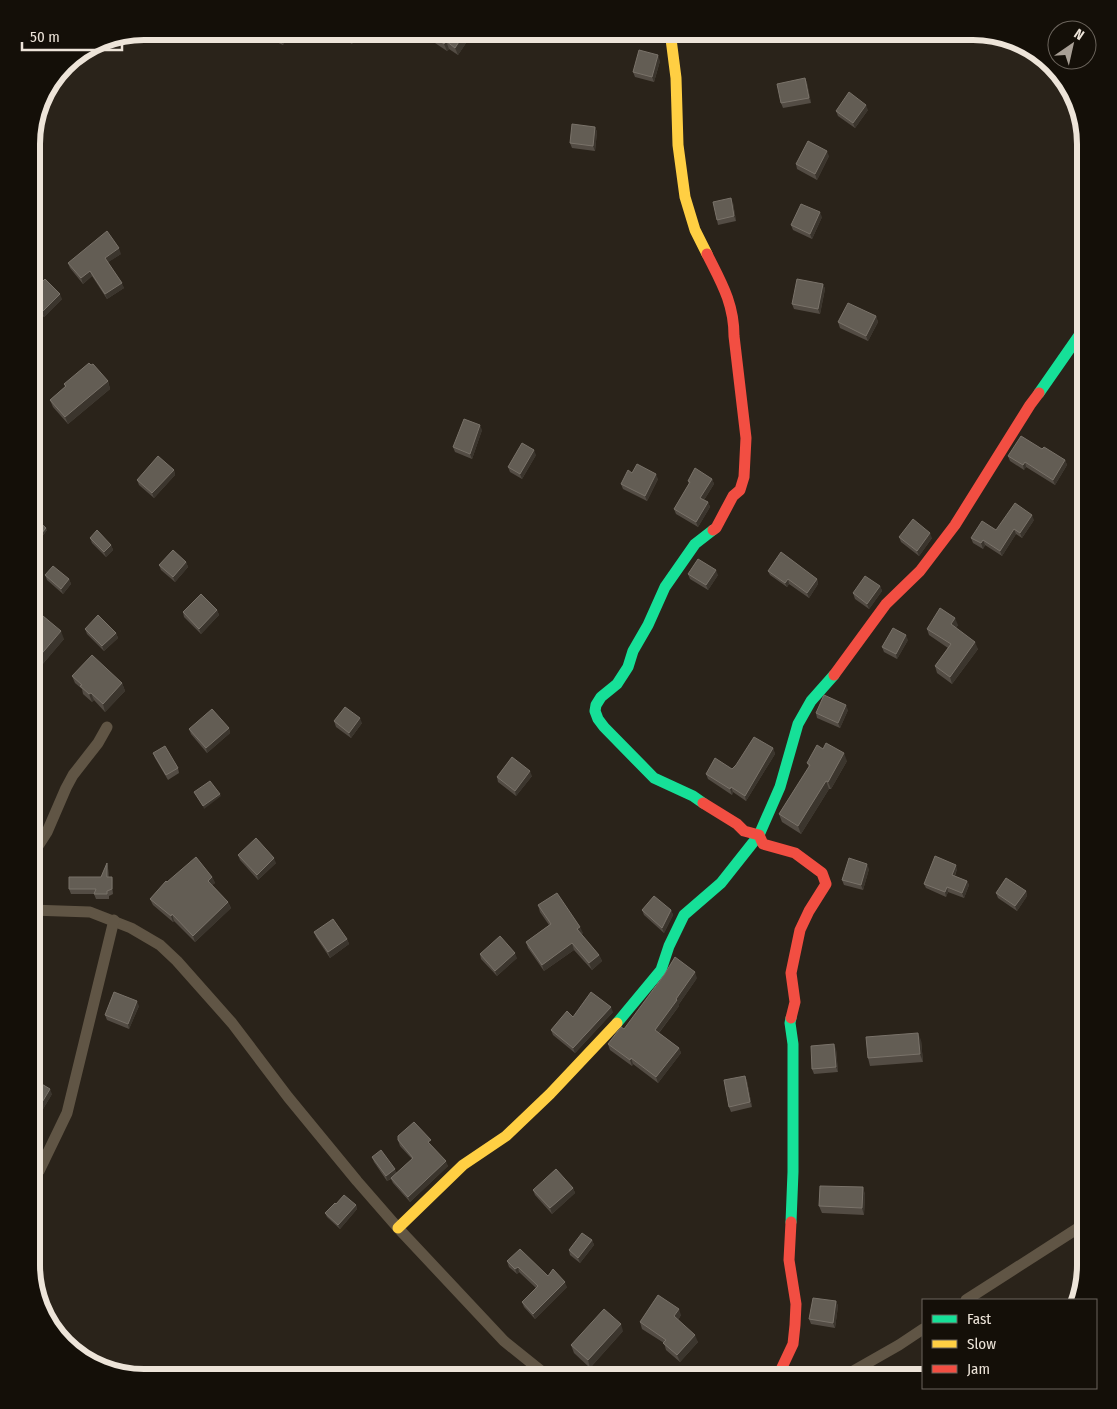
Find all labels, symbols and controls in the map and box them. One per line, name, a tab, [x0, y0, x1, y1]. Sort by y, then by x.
scale bar	[22, 20, 122, 52]
north arrow	[1047, 20, 1097, 70]
text: N	[1071, 25, 1087, 44]
text: 50 m	[30, 28, 60, 46]
legend	[922, 1299, 1097, 1389]
text: Fast	[967, 1310, 991, 1328]
text: Slow	[967, 1335, 996, 1353]
text: Jam	[967, 1360, 990, 1378]

